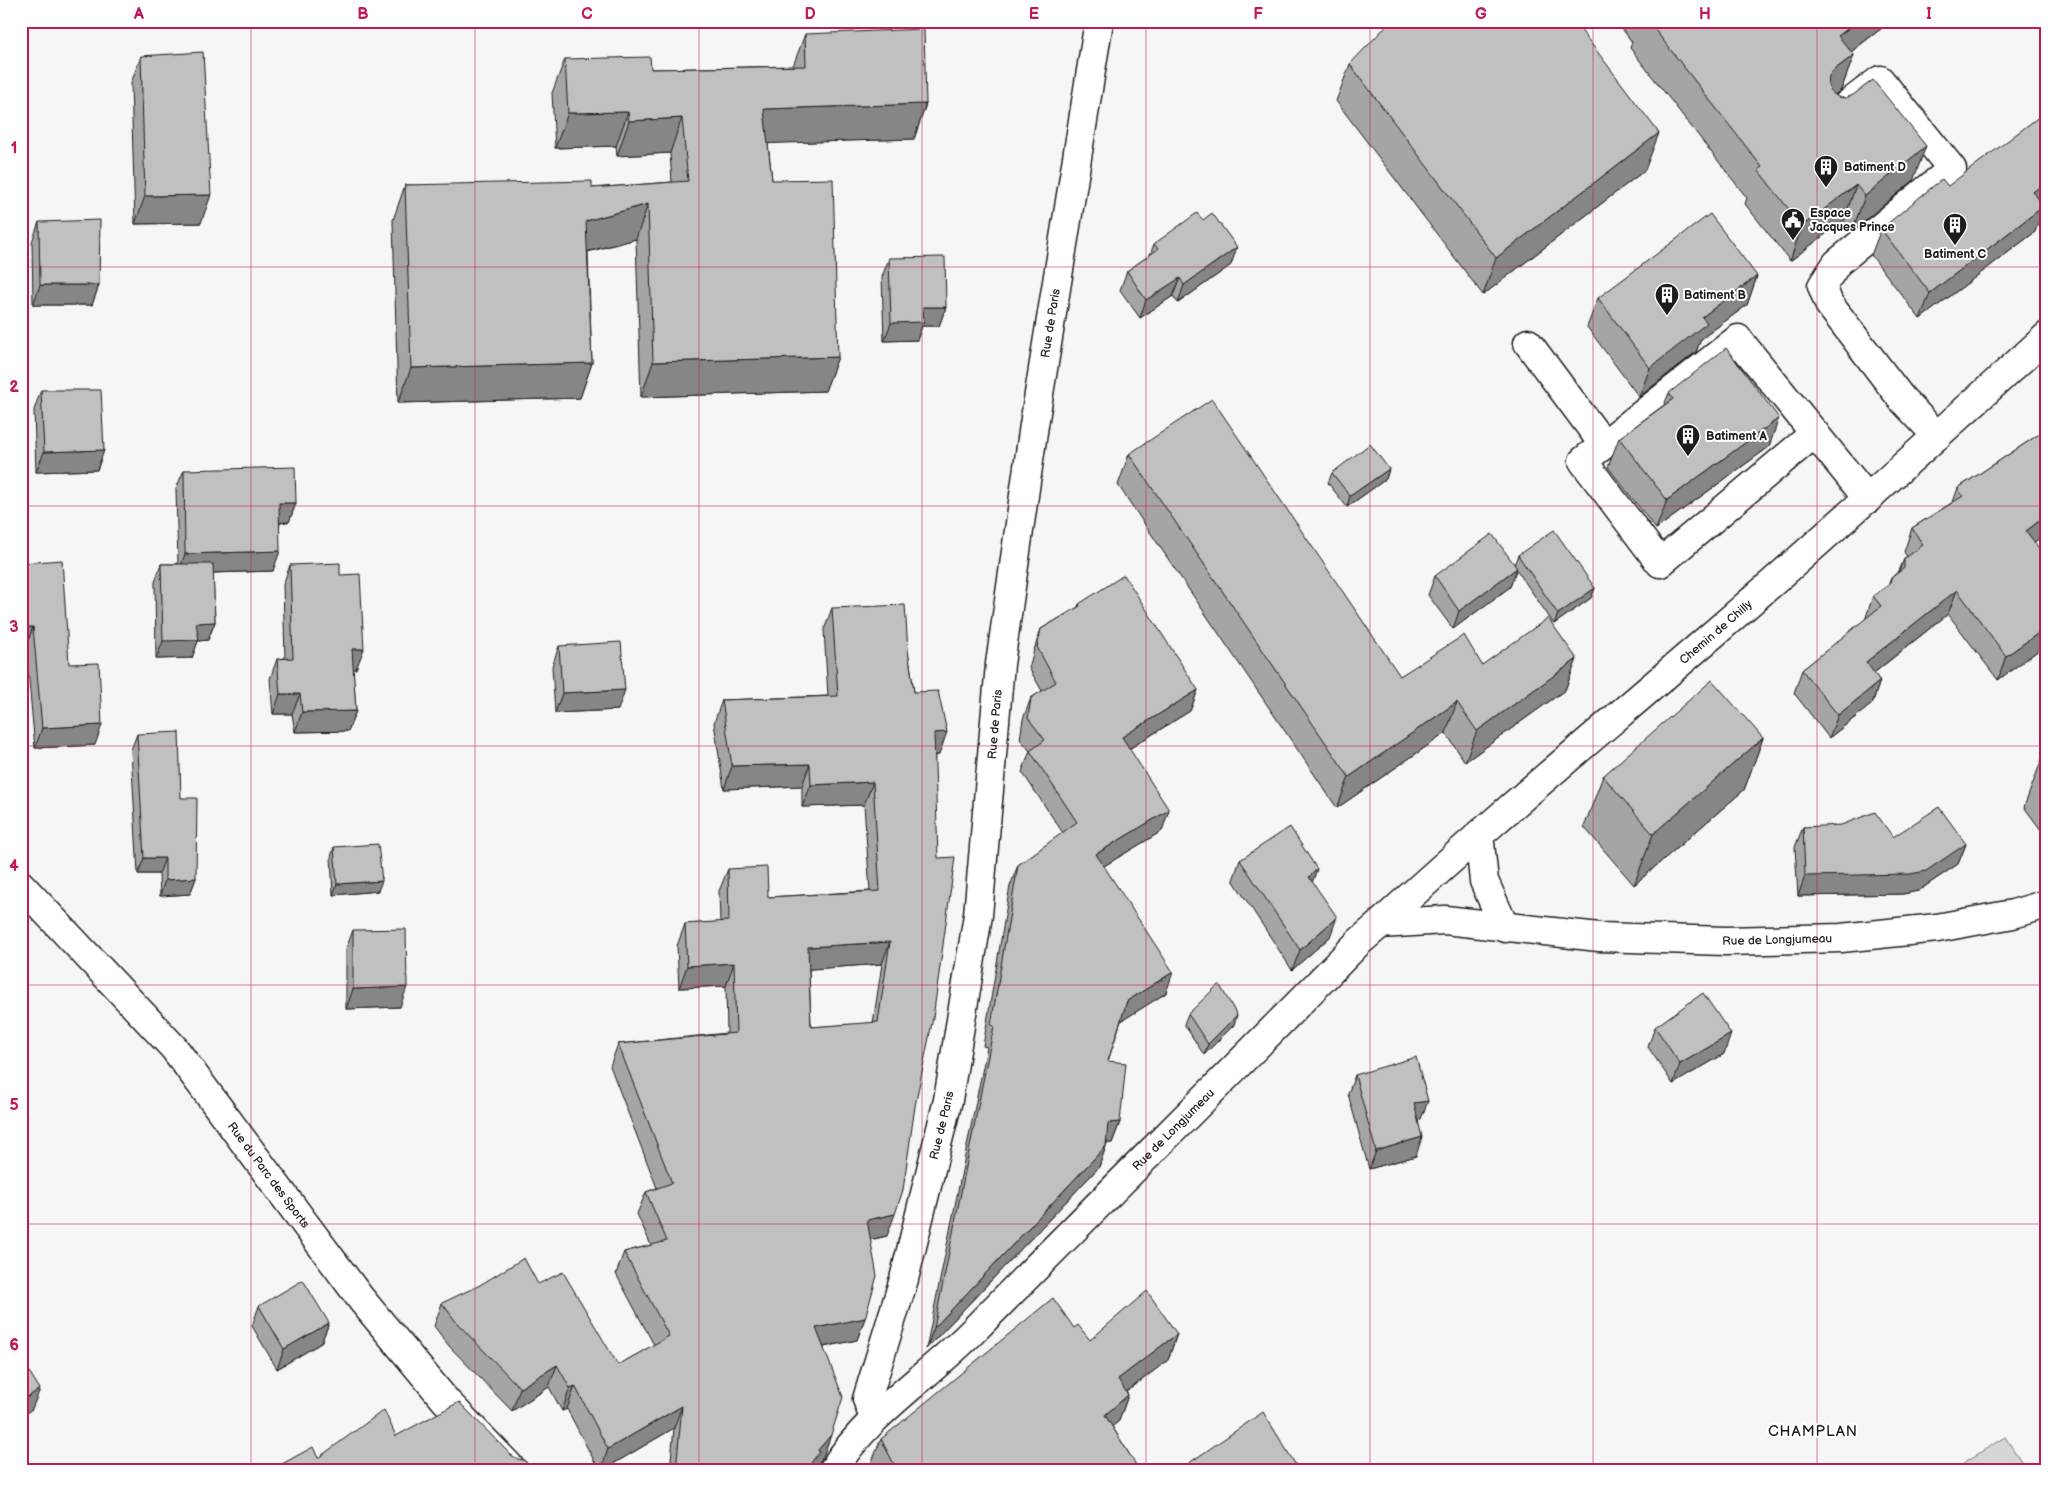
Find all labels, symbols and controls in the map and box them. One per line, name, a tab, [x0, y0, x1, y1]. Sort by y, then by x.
text: A	[133, 5, 144, 24]
text: B	[357, 5, 369, 24]
text: C	[581, 5, 593, 24]
text: D	[804, 5, 816, 24]
text: E	[1029, 5, 1039, 24]
text: F	[1253, 5, 1263, 24]
text: G	[1475, 5, 1487, 24]
text: H	[1699, 5, 1711, 24]
text: I	[1926, 5, 1932, 24]
text: 1	[11, 139, 17, 158]
building icon: Batiment D	[1813, 154, 1839, 188]
place label: Batiment D	[1844, 160, 1906, 175]
place label: Espace Jacques Prince	[1810, 206, 1895, 235]
public building icon: Espace Jacques Prince	[1780, 207, 1806, 241]
building icon: Batiment C	[1942, 212, 1968, 246]
place label: Batiment C	[1924, 247, 1986, 262]
building icon: Batiment B	[1654, 282, 1680, 316]
street label: Rue de Paris	[1037, 287, 1063, 359]
place label: Batiment B	[1684, 288, 1746, 303]
text: 2	[9, 378, 19, 397]
building icon: Batiment A	[1675, 423, 1701, 457]
place label: Batiment A	[1706, 429, 1767, 444]
street label: Chemin de Chilly	[1676, 596, 1756, 667]
text: 3	[9, 618, 19, 637]
street label: Rue de Paris	[984, 689, 1005, 760]
text: 4	[9, 857, 19, 876]
street label: Rue de Longjumeau	[1722, 931, 1832, 949]
street label: Rue de Longjumeau	[1129, 1085, 1217, 1174]
street label: Rue de Paris	[926, 1090, 957, 1161]
text: 5	[9, 1096, 19, 1115]
street label: Rue du Parc des Sports	[224, 1119, 313, 1231]
text: 6	[9, 1336, 19, 1355]
district label: CHAMPLAN	[1768, 1422, 1858, 1441]

